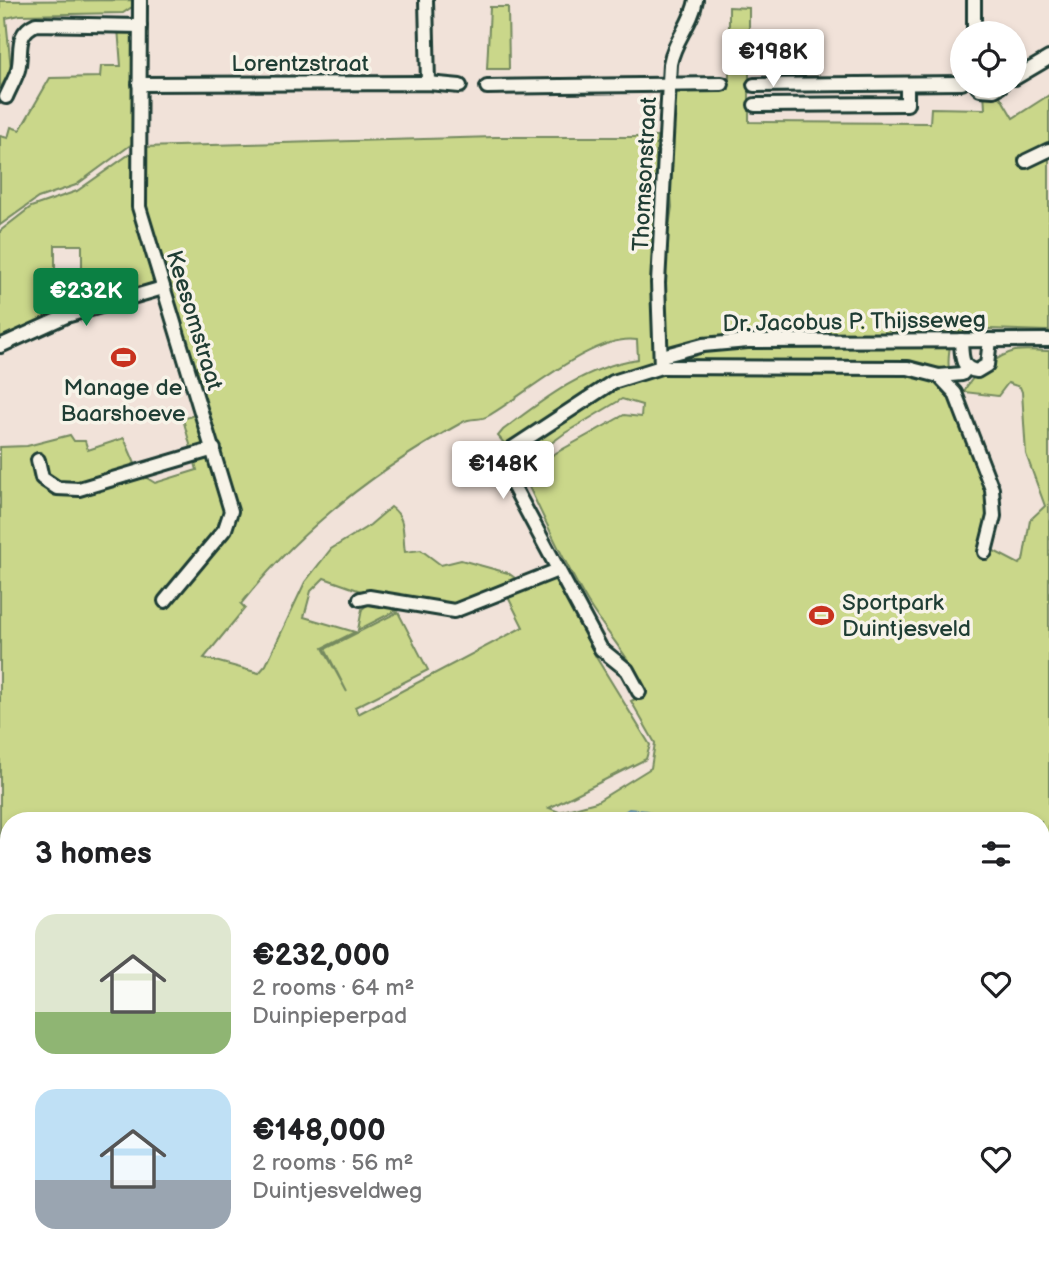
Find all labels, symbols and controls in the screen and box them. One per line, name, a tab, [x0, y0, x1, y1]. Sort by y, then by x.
map controls	[950, 21, 1027, 98]
button: locate	[950, 21, 1027, 98]
pin: €198K	[724, 29, 822, 89]
text: €198K	[738, 38, 808, 66]
street label: Lorentzstraat	[231, 50, 369, 78]
street label: Thomsonstraat	[627, 96, 663, 252]
street label: Keesomstraat	[159, 247, 229, 394]
pin: €232K	[37, 268, 135, 328]
text: €232K	[49, 277, 123, 305]
street label: Dr. Jacobus P. Thijsseweg	[722, 306, 986, 338]
sports icon: Manage de Baarshoeve	[109, 343, 137, 371]
place label: Manage de Baarshoeve	[60, 374, 186, 428]
pin: €148K	[454, 442, 552, 501]
text: €148K	[468, 450, 538, 478]
place label: Sportpark Duintjesveld	[842, 589, 971, 643]
sports icon: Sportpark Duintjesveld	[808, 601, 836, 629]
icon: filters	[977, 835, 1015, 873]
text: 3 homes	[35, 836, 152, 872]
text: €232,000	[252, 938, 390, 974]
icon: home	[91, 942, 175, 1026]
icon: heart	[977, 965, 1015, 1003]
text: 2 rooms · 64 m²	[252, 974, 414, 1002]
text: Duinpieperpad	[252, 1002, 407, 1030]
text: €148,000	[252, 1113, 386, 1149]
icon: home	[91, 1117, 175, 1201]
icon: heart	[977, 1140, 1015, 1178]
text: 2 rooms · 56 m²	[252, 1149, 414, 1177]
text: Duintjesveldweg	[252, 1177, 422, 1205]

